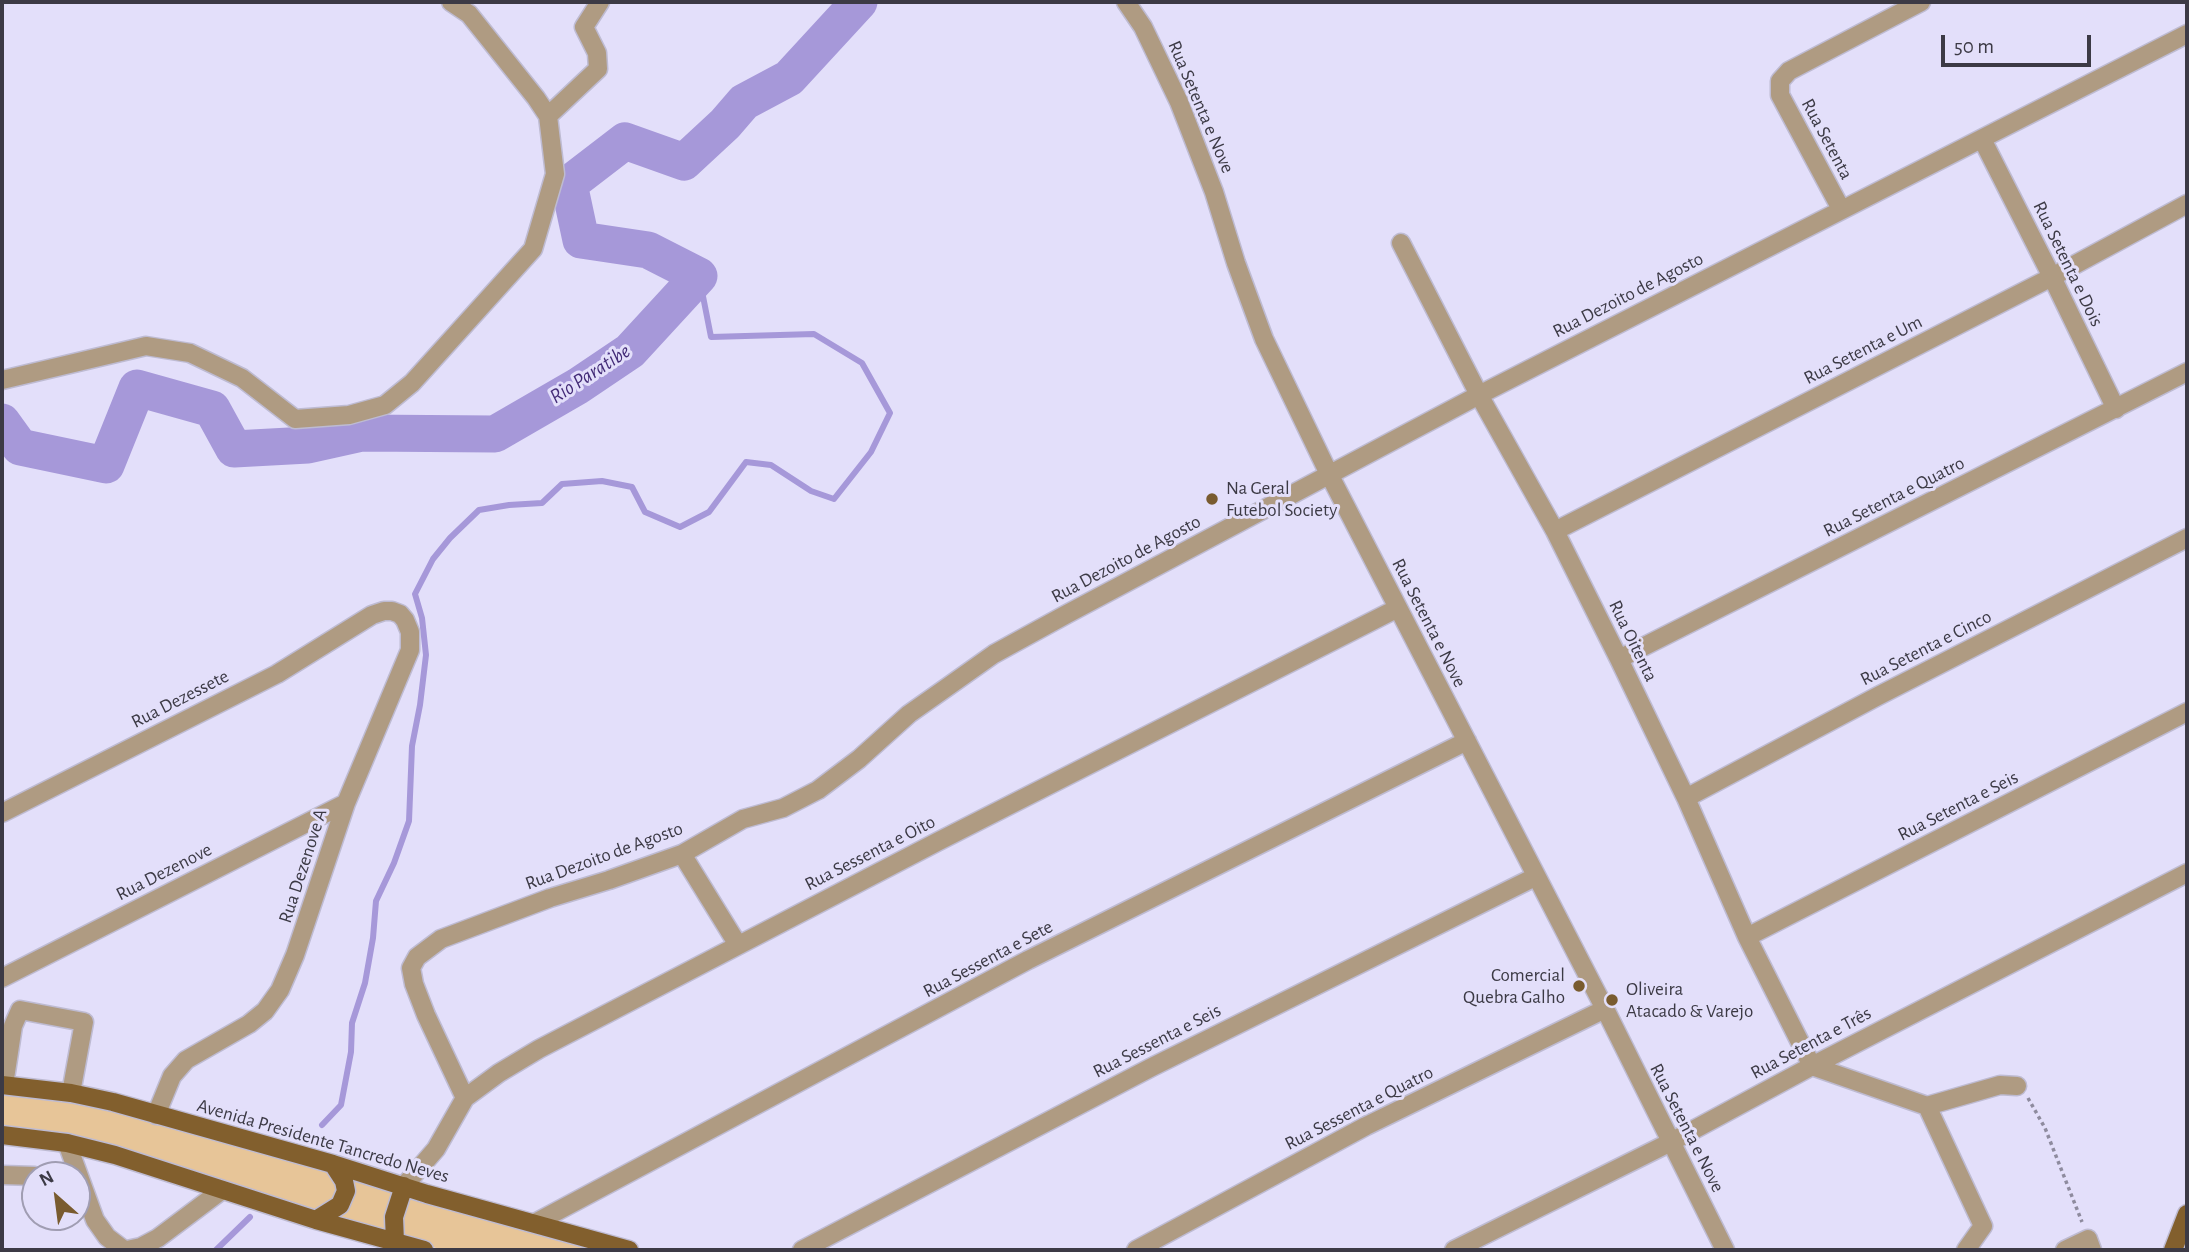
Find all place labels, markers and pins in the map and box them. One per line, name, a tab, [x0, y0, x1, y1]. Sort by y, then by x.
place label: Na Geral Futebol Society	[1226, 477, 1337, 521]
marker: Na Geral Futebol Society	[1204, 491, 1220, 507]
place label: Comercial Quebra Galho	[1463, 964, 1565, 1008]
marker: Comercial Quebra Galho	[1571, 978, 1587, 994]
place label: Oliveira Atacado & Varejo	[1626, 978, 1753, 1022]
marker: Oliveira Atacado & Varejo	[1604, 992, 1620, 1008]

